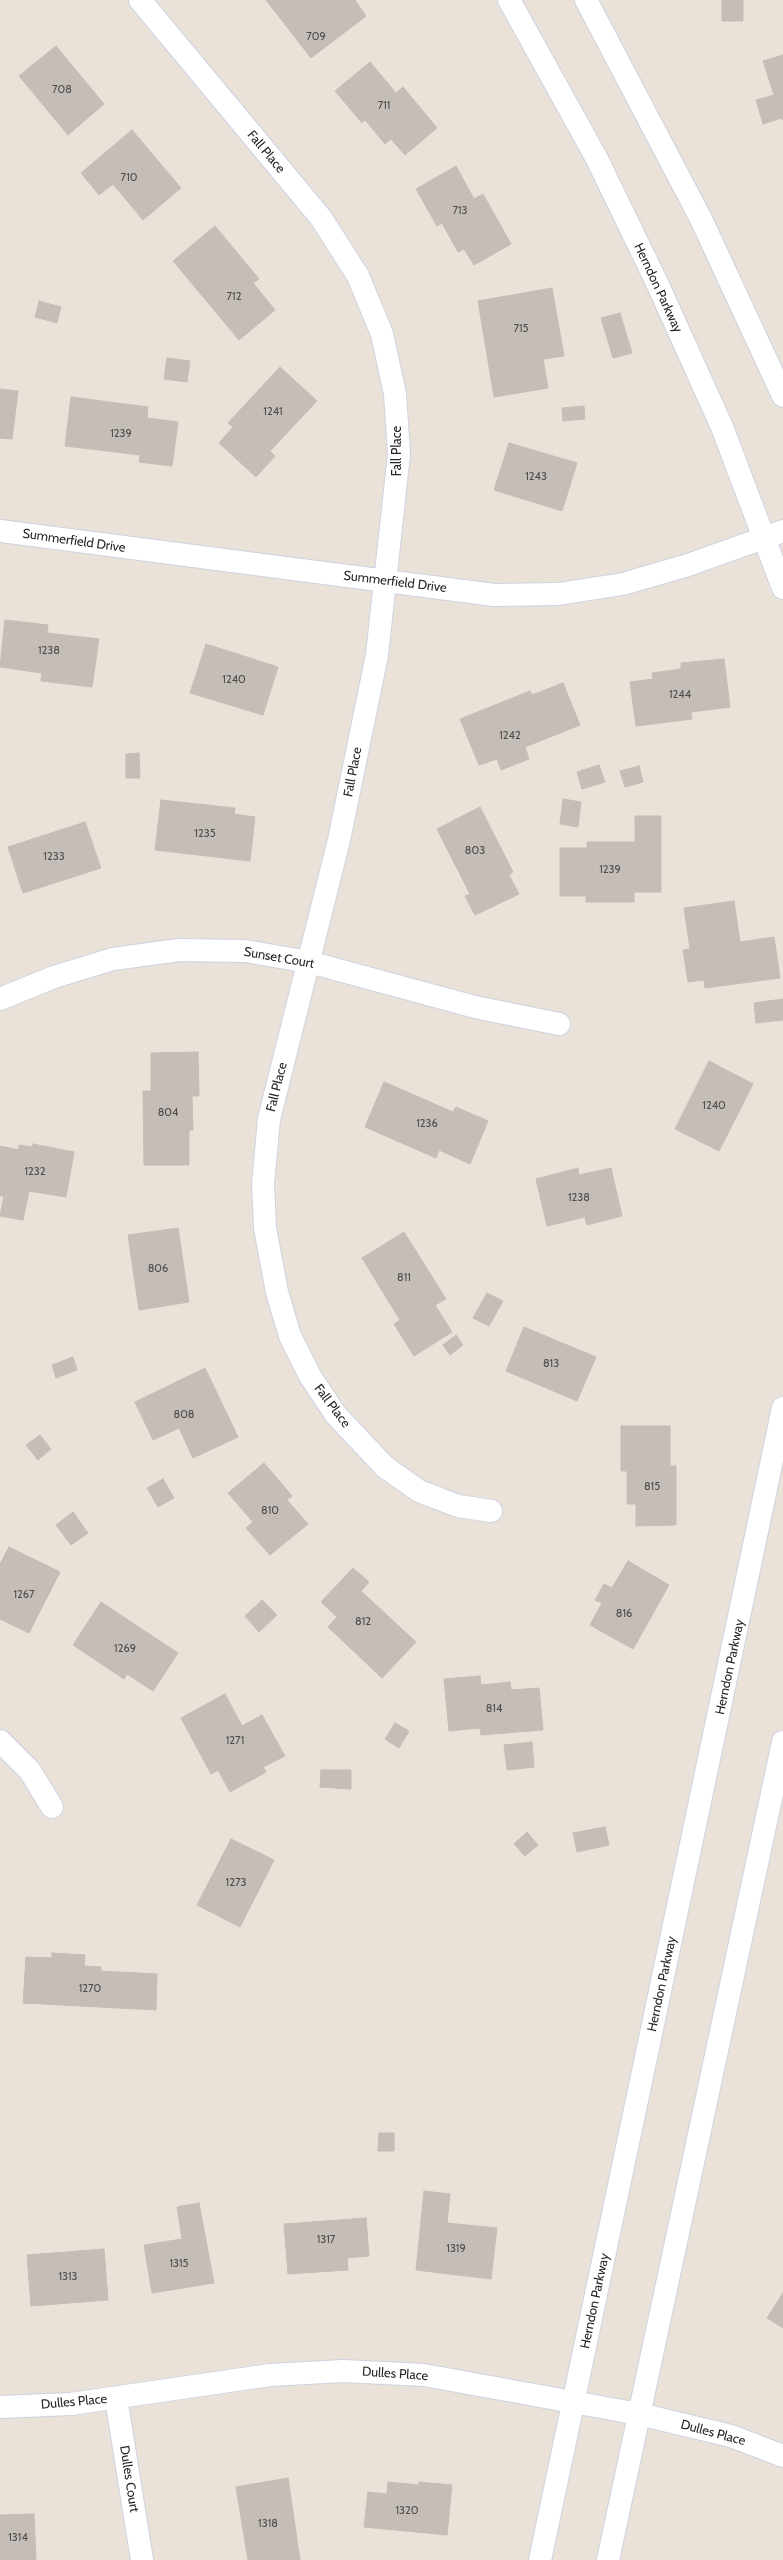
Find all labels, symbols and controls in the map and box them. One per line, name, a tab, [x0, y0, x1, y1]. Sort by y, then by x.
house number: 709	[306, 30, 326, 44]
house number: 708	[52, 83, 72, 97]
house number: 711	[378, 99, 390, 113]
street label: Fall Place	[244, 128, 288, 176]
house number: 710	[121, 171, 137, 185]
house number: 713	[452, 204, 468, 218]
street label: Herndon Parkway	[630, 241, 686, 335]
house number: 712	[227, 290, 241, 304]
house number: 715	[513, 322, 529, 336]
house number: 1241	[263, 405, 283, 419]
street label: Fall Place	[389, 426, 405, 476]
house number: 1239	[110, 427, 132, 441]
house number: 1243	[525, 470, 547, 484]
street label: Summerfield Drive	[21, 526, 127, 556]
street label: Summerfield Drive	[342, 568, 448, 596]
house number: 1238	[38, 644, 60, 658]
house number: 1240	[222, 673, 246, 687]
house number: 1244	[669, 688, 691, 702]
house number: 1242	[499, 729, 521, 743]
street label: Fall Place	[341, 746, 365, 798]
house number: 1235	[194, 827, 216, 841]
house number: 803	[465, 844, 485, 858]
house number: 1233	[43, 850, 65, 864]
house number: 1239	[599, 863, 621, 877]
street label: Sunset Court	[243, 944, 315, 972]
street label: Fall Place	[263, 1061, 291, 1113]
house number: 1240	[702, 1099, 726, 1113]
house number: 804	[158, 1106, 178, 1120]
house number: 1236	[416, 1117, 438, 1131]
house number: 1232	[24, 1165, 46, 1179]
house number: 1238	[568, 1191, 590, 1205]
house number: 806	[148, 1262, 168, 1276]
house number: 811	[397, 1271, 411, 1285]
house number: 813	[543, 1357, 559, 1371]
street label: Fall Place	[311, 1381, 353, 1431]
house number: 808	[173, 1408, 195, 1422]
house number: 815	[644, 1480, 660, 1494]
house number: 810	[261, 1504, 279, 1518]
house number: 1267	[13, 1588, 35, 1602]
house number: 816	[616, 1607, 632, 1621]
house number: 812	[355, 1615, 371, 1629]
street label: Herndon Parkway	[712, 1618, 748, 1716]
house number: 1269	[114, 1642, 136, 1656]
house number: 814	[486, 1702, 502, 1716]
house number: 1271	[226, 1734, 244, 1748]
house number: 1273	[226, 1876, 246, 1890]
street label: Herndon Parkway	[644, 1935, 680, 2033]
house number: 1270	[79, 1982, 101, 1996]
house number: 1317	[317, 2233, 335, 2247]
house number: 1319	[446, 2242, 466, 2256]
street label: Herndon Parkway	[577, 2252, 613, 2350]
house number: 1315	[169, 2257, 189, 2271]
house number: 1313	[58, 2270, 78, 2284]
street label: Dulles Place	[361, 2364, 429, 2384]
street label: Dulles Place	[40, 2391, 108, 2413]
street label: Dulles Place	[679, 2417, 747, 2449]
street label: Dulles Court	[116, 2444, 142, 2514]
house number: 1320	[396, 2504, 418, 2518]
house number: 1318	[258, 2517, 278, 2531]
house number: 1314	[8, 2531, 28, 2545]

